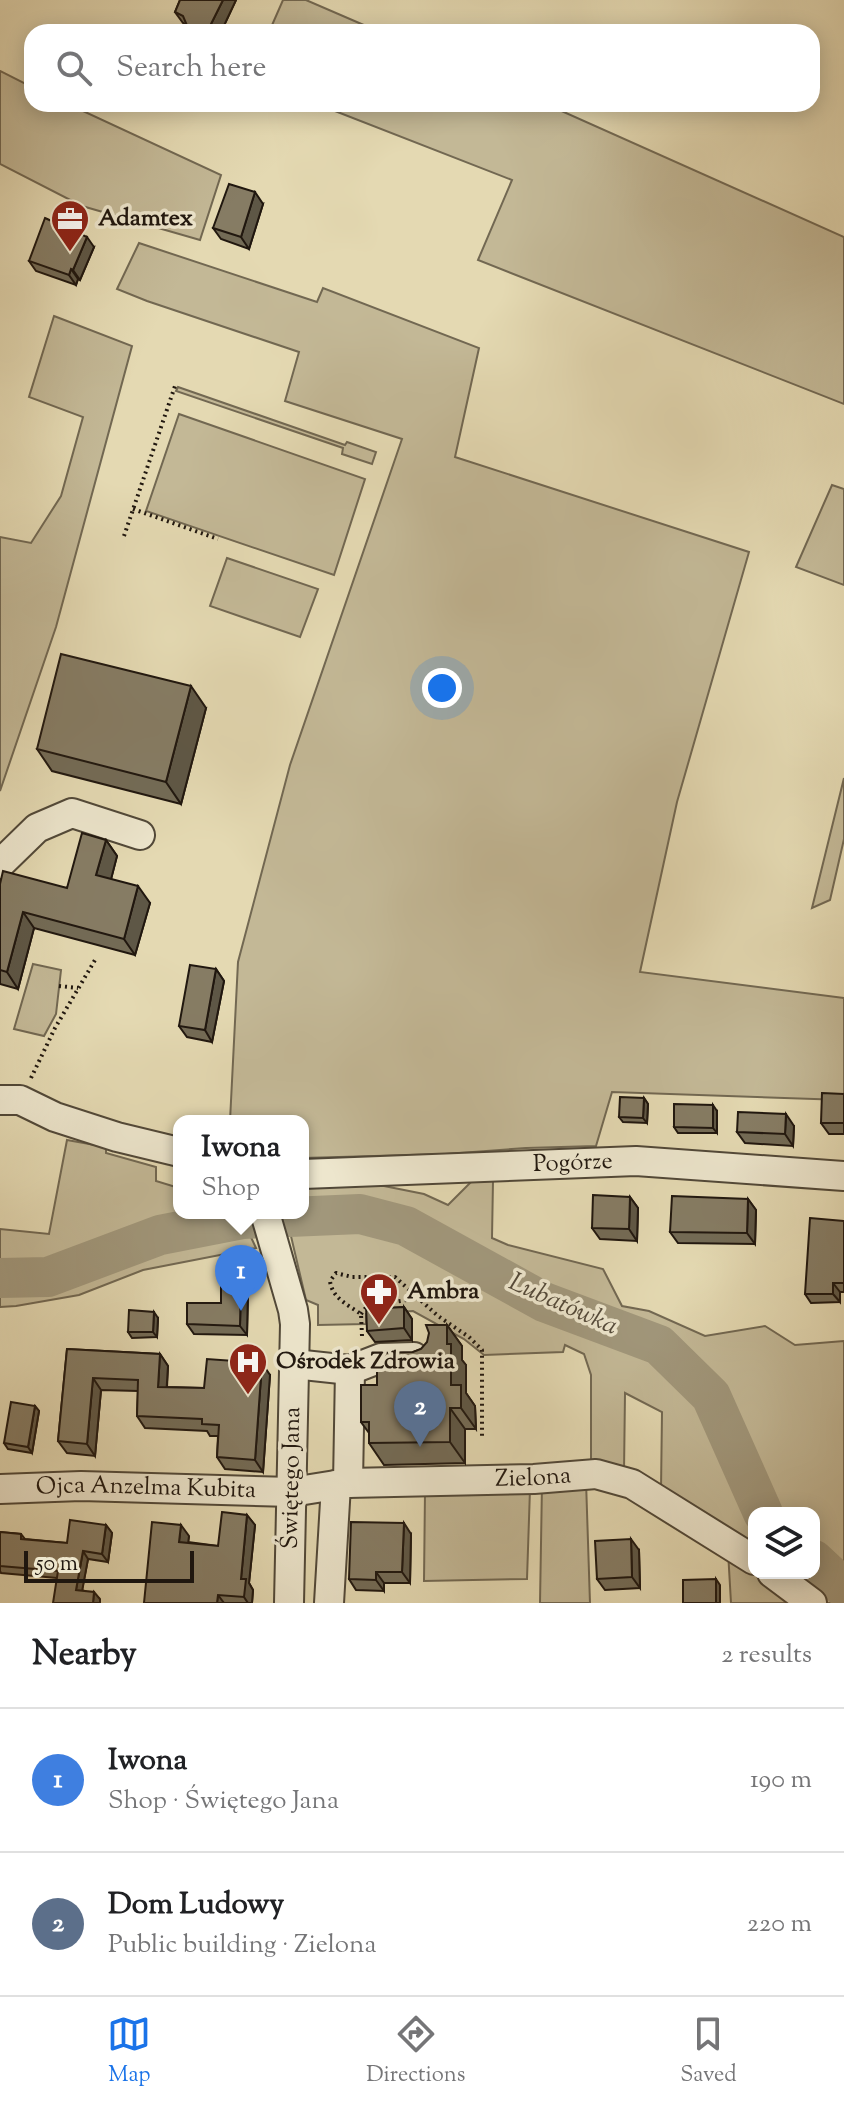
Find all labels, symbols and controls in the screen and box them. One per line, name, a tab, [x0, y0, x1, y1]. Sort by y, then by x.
search box	[24, 24, 820, 112]
icon: search	[52, 46, 96, 90]
text: Search here	[116, 47, 266, 90]
office icon: Adamtex	[49, 198, 91, 253]
place label: Adamtex	[98, 202, 193, 236]
your location	[422, 668, 462, 708]
popup	[173, 1115, 309, 1219]
text: Iwona	[201, 1127, 281, 1170]
street label: Pogórze	[532, 1145, 613, 1182]
text: Shop	[201, 1170, 260, 1207]
pin: 1	[215, 1245, 267, 1311]
water label: Lubatówka	[502, 1264, 624, 1346]
pharmacy icon: Ambra	[358, 1271, 400, 1326]
place label: Ambra	[407, 1275, 480, 1309]
hospital icon: Ośrodek Zdrowia	[227, 1341, 269, 1396]
place label: Ośrodek Zdrowia	[276, 1345, 456, 1379]
pin: 2	[394, 1381, 446, 1447]
street label: Świętego Jana	[274, 1406, 310, 1550]
street label: Zielona	[495, 1459, 572, 1497]
street label: Ojca Anzelma Kubita	[35, 1469, 256, 1508]
map controls	[748, 1507, 820, 1579]
button: layers	[748, 1507, 820, 1579]
scale bar	[24, 1547, 194, 1583]
text: 50 m	[36, 1549, 78, 1581]
text: Nearby	[32, 1631, 137, 1680]
text: 2 results	[721, 1637, 812, 1674]
text: Iwona	[108, 1740, 187, 1783]
text: 1	[54, 1762, 62, 1799]
text: 190 m	[750, 1762, 812, 1799]
text: Shop · Świętego Jana	[108, 1783, 339, 1820]
text: Dom Ludowy	[108, 1884, 284, 1927]
text: 2	[52, 1906, 64, 1943]
text: 220 m	[747, 1906, 812, 1943]
text: Public building · Zielona	[108, 1927, 376, 1964]
tab: Map	[107, 2012, 151, 2092]
tab: Directions	[366, 2012, 465, 2092]
tab: Saved	[680, 2012, 737, 2092]

